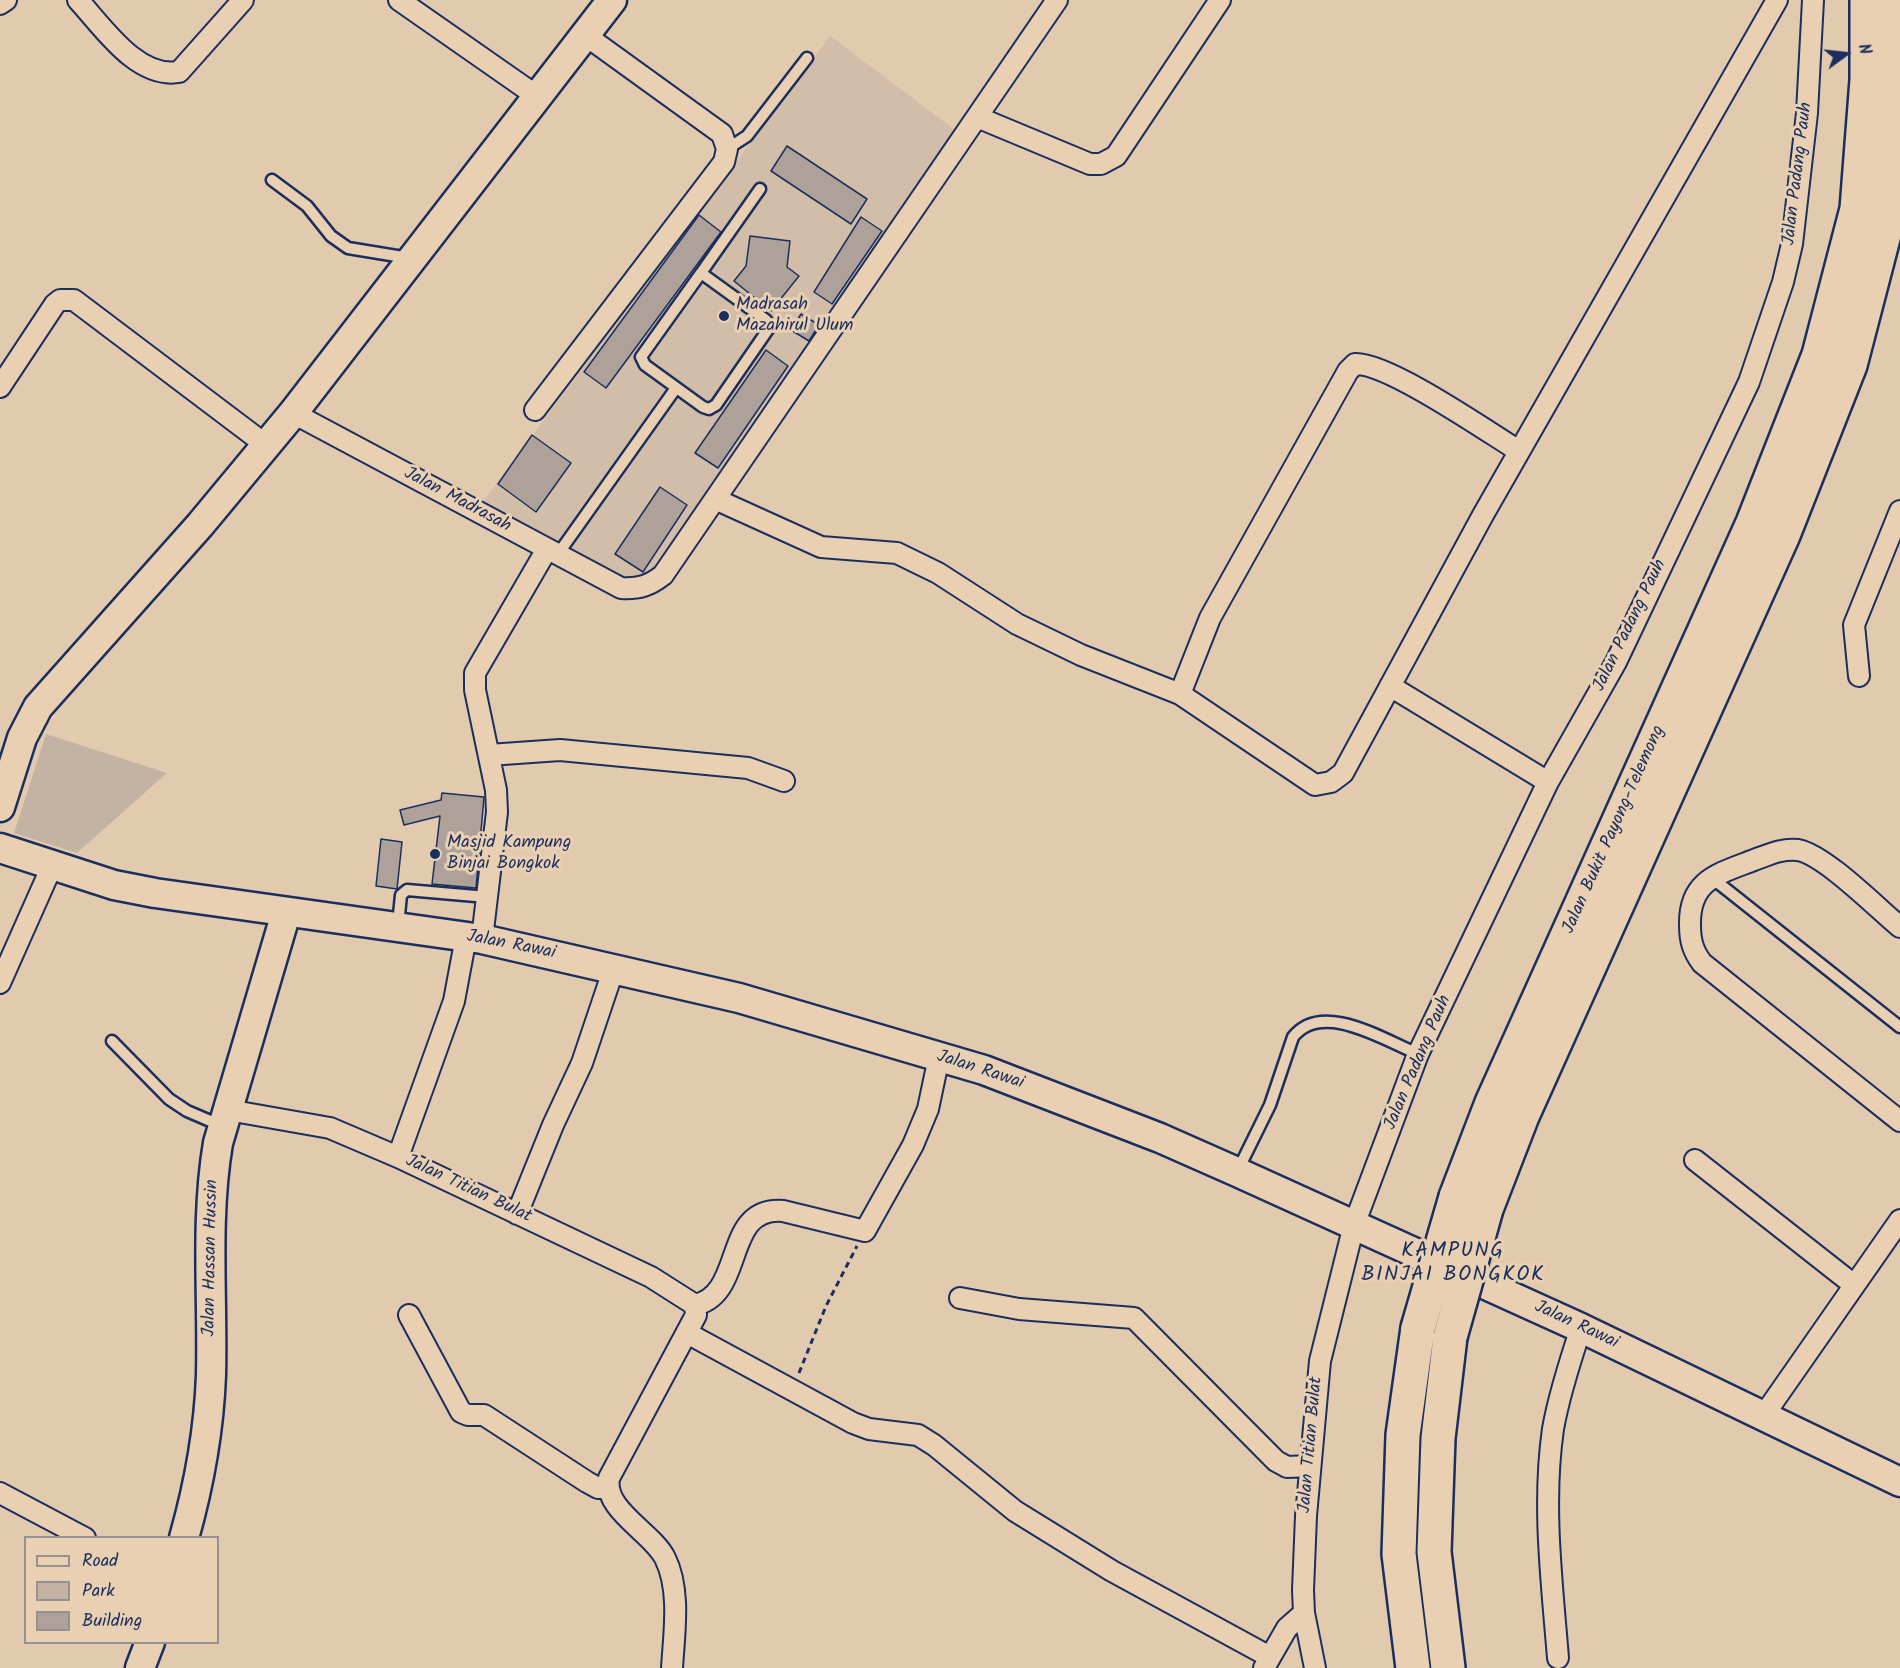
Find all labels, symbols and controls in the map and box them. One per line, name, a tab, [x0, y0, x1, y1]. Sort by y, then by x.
north arrow	[1816, 24, 1876, 84]
text: N	[1850, 41, 1877, 57]
street label: Jalan Padang Pauh	[1780, 101, 1818, 247]
place label: Madrasah Mazahirul Ulum	[736, 295, 853, 338]
marker: Madrasah Mazahirul Ulum	[717, 309, 731, 323]
street label: Jalan Madrasah	[400, 464, 514, 538]
street label: Jalan Padang Pauh	[1590, 557, 1672, 695]
street label: Jalan Bukit Payong-Telemong	[1559, 723, 1671, 937]
place label: Masjid Kampung Binjai Bongkok	[447, 833, 571, 876]
marker: Masjid Kampung Binjai Bongkok	[428, 847, 442, 861]
street label: Jalan Rawai	[465, 927, 557, 965]
street label: Jalan Padang Pauh	[1381, 992, 1457, 1134]
street label: Jalan Rawai	[934, 1047, 1026, 1095]
street label: Jalan Titian Bulat	[401, 1151, 535, 1229]
street label: Jalan Hassan Hussin	[200, 1179, 224, 1337]
district label: KAMPUNG BINJAI BONGKOK	[1361, 1239, 1545, 1289]
street label: Jalan Rawai	[1531, 1297, 1621, 1355]
street label: Jalan Titian Bulat	[1295, 1376, 1329, 1514]
legend	[24, 1536, 219, 1644]
text: Road	[82, 1547, 118, 1576]
text: Park	[82, 1577, 115, 1606]
text: Building	[82, 1607, 142, 1636]

